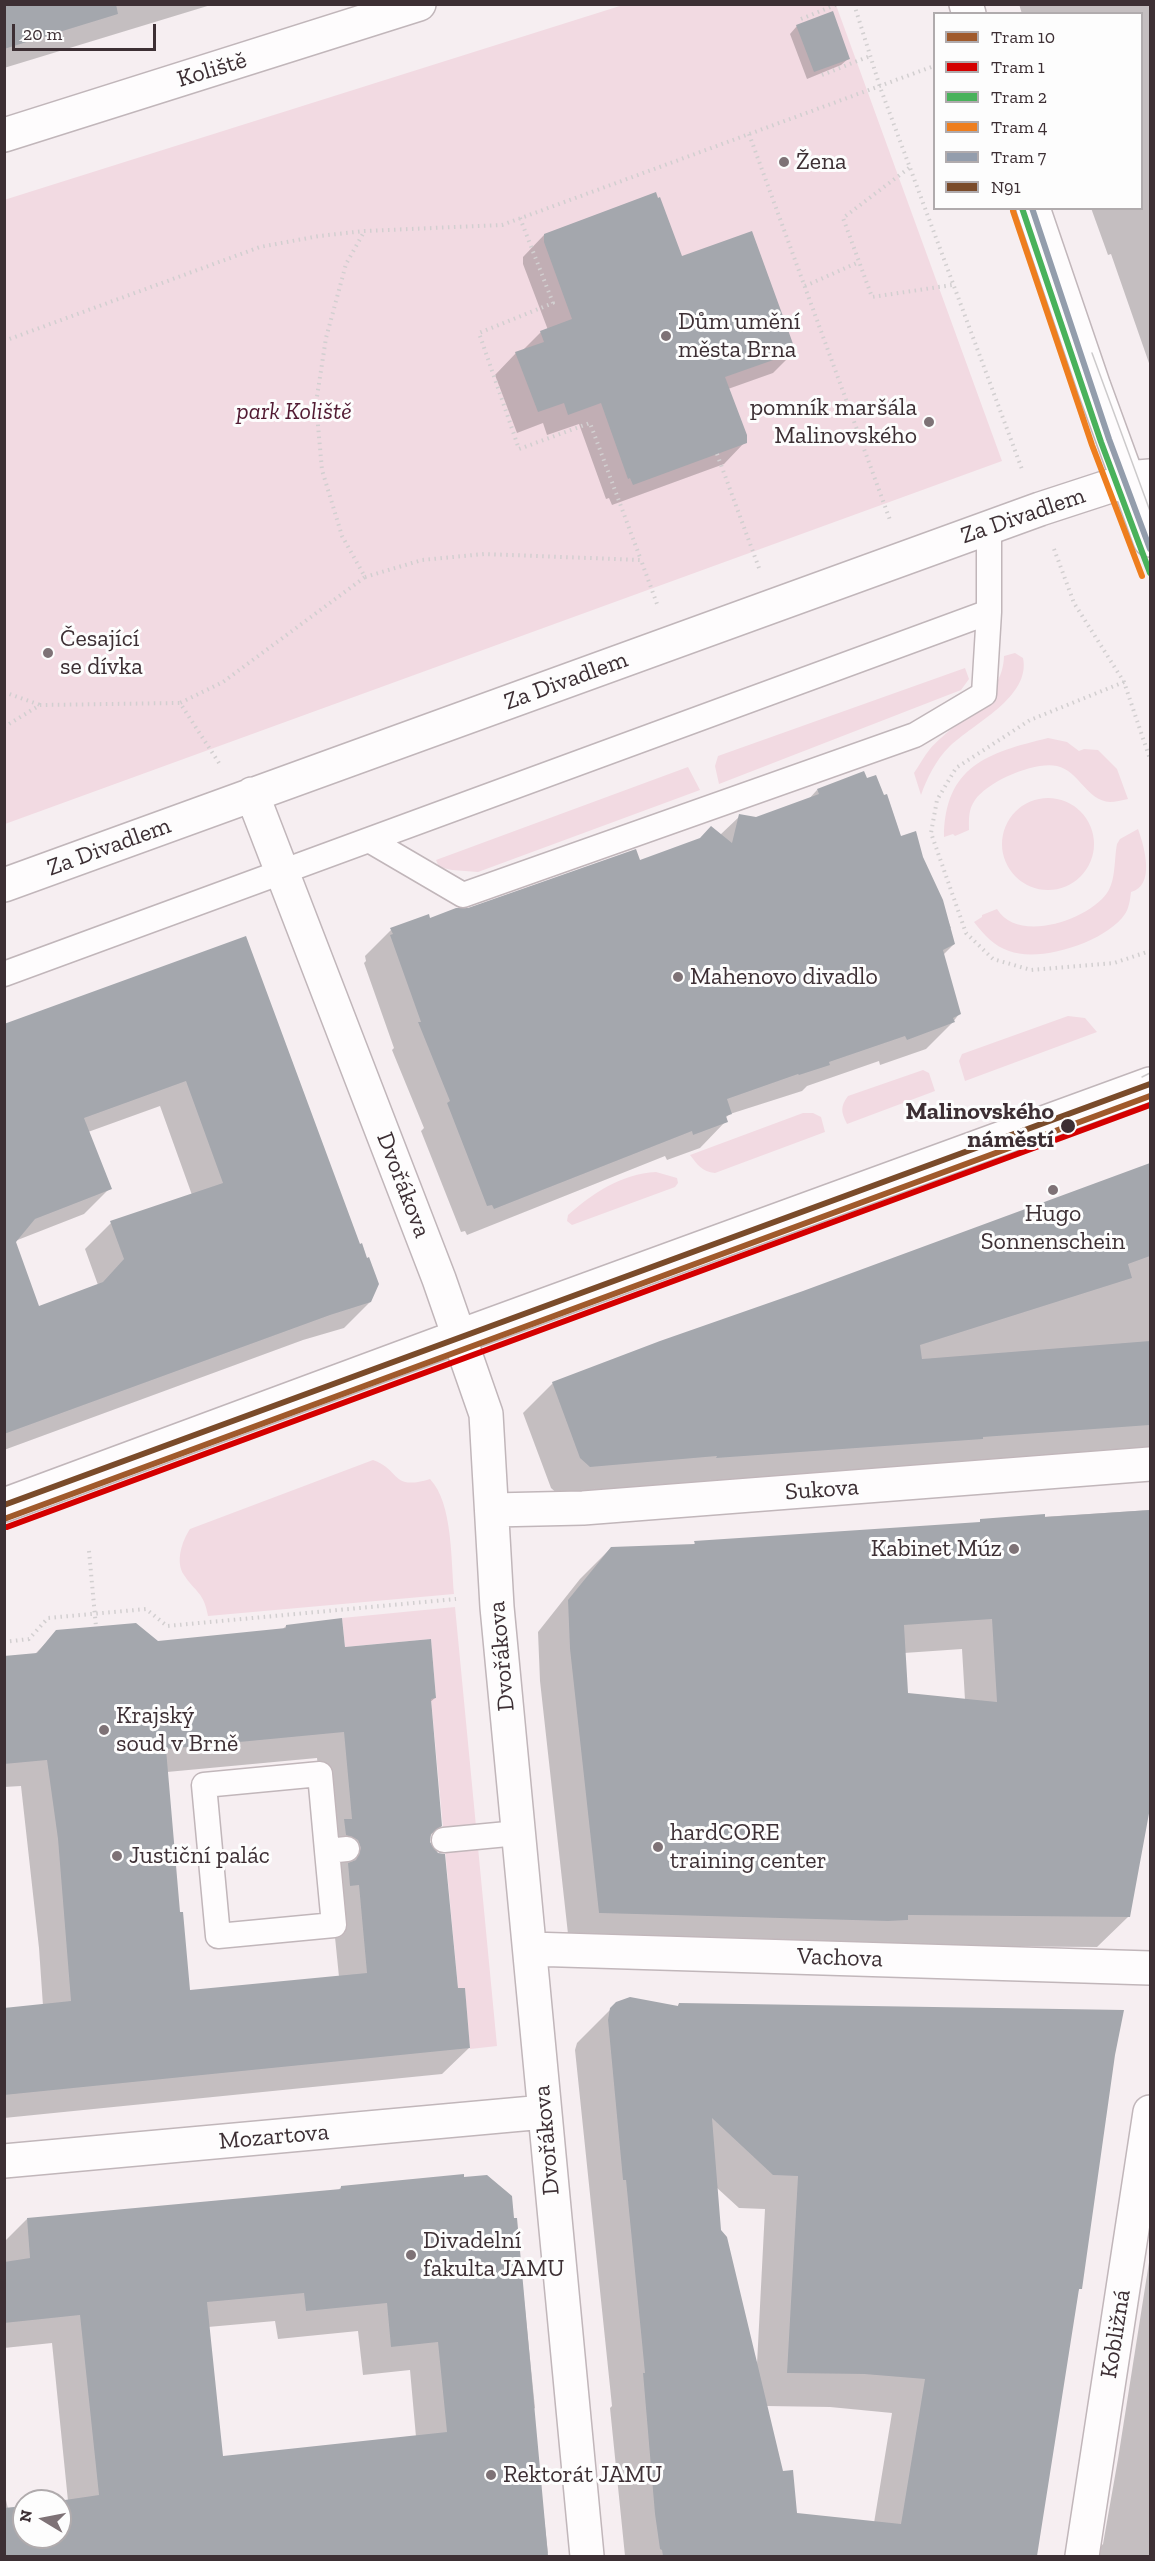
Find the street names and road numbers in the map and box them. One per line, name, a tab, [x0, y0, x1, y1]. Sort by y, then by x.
street label: Koliště	[174, 46, 250, 94]
street label: Za Divadlem	[957, 481, 1089, 551]
street label: Za Divadlem	[500, 645, 632, 717]
street label: Za Divadlem	[43, 811, 175, 883]
street label: Dvořákova	[370, 1128, 436, 1242]
street label: Sukova	[784, 1473, 860, 1507]
street label: Dvořákova	[483, 1600, 521, 1712]
street label: Vachova	[797, 1942, 883, 1974]
street label: Dvořákova	[528, 2084, 566, 2196]
street label: Mozartova	[218, 2118, 330, 2156]
street label: Kobližná	[1095, 2287, 1137, 2381]

